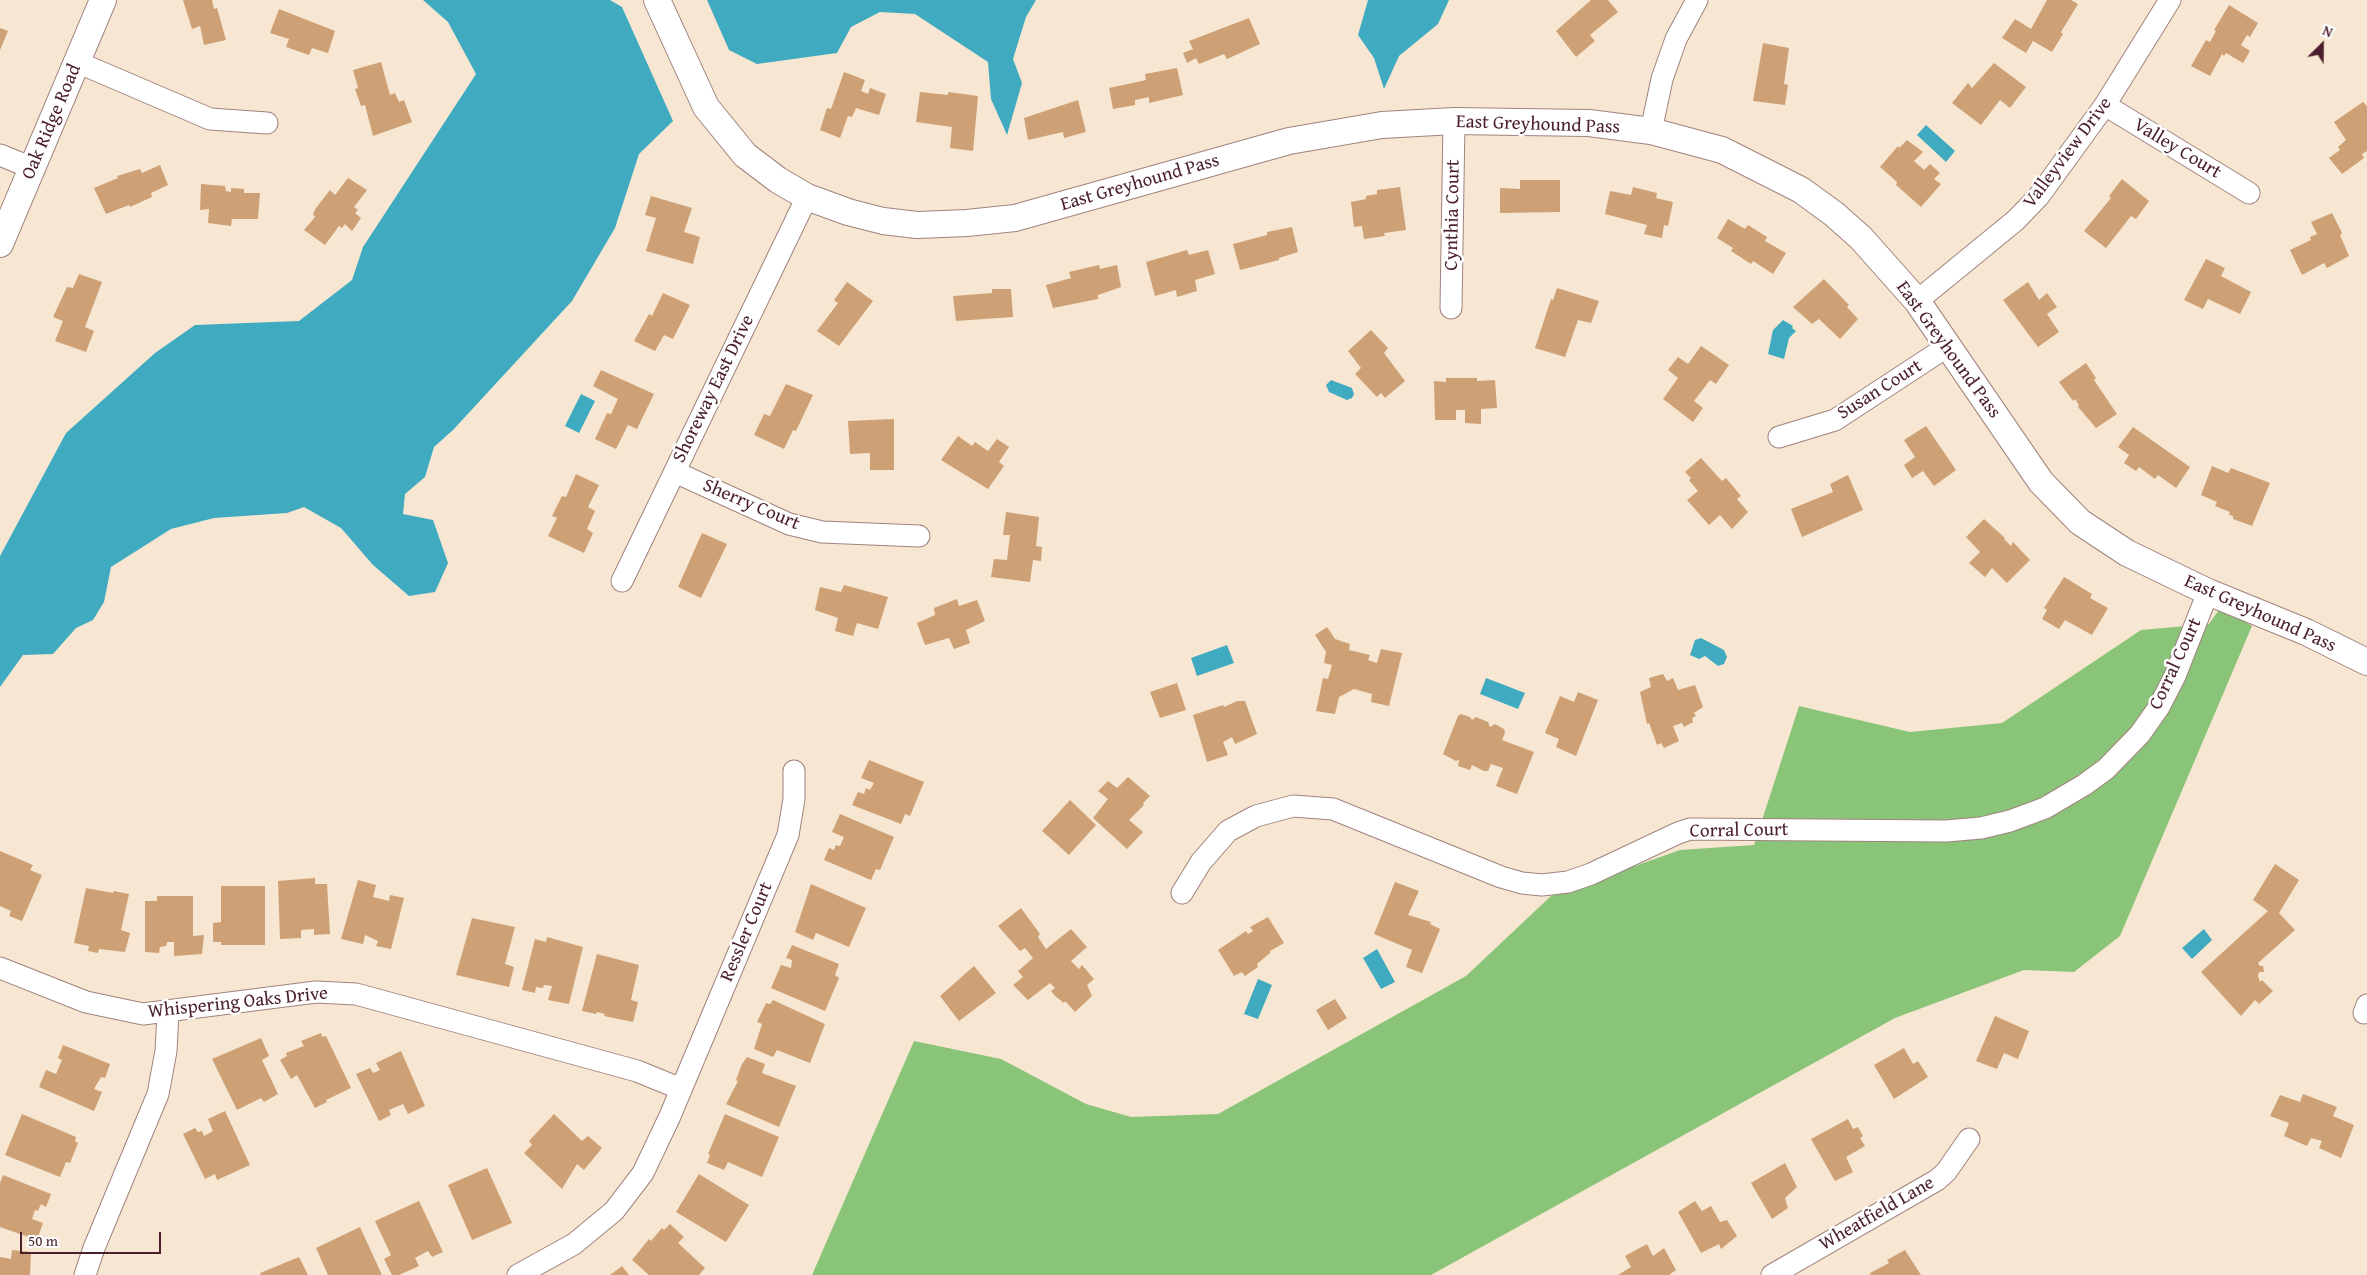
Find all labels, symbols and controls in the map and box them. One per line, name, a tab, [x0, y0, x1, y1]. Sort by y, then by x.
north arrow	[2297, 20, 2347, 70]
text: N	[2320, 20, 2336, 42]
street label: Oak Ridge Road	[17, 61, 87, 183]
street label: Valleyview Drive	[2019, 93, 2117, 213]
street label: East Greyhound Pass	[1456, 111, 1620, 139]
street label: Valley Court	[2129, 114, 2225, 184]
street label: East Greyhound Pass	[1058, 149, 1222, 217]
street label: Cynthia Court	[1441, 159, 1465, 271]
street label: East Greyhound Pass	[1891, 277, 2005, 423]
street label: Shoreway East Drive	[668, 311, 760, 467]
street label: Susan Court	[1833, 355, 1927, 425]
street label: Sherry Court	[699, 474, 803, 536]
street label: East Greyhound Pass	[2180, 570, 2340, 658]
street label: Corral Court	[2145, 614, 2207, 714]
street label: Corral Court	[1689, 819, 1789, 843]
street label: Ressler Court	[716, 879, 778, 985]
street label: Whispering Oaks Drive	[147, 982, 329, 1024]
street label: Wheatfield Lane	[1815, 1172, 1939, 1256]
scale bar	[22, 1222, 164, 1254]
text: 50 m	[28, 1230, 58, 1251]

